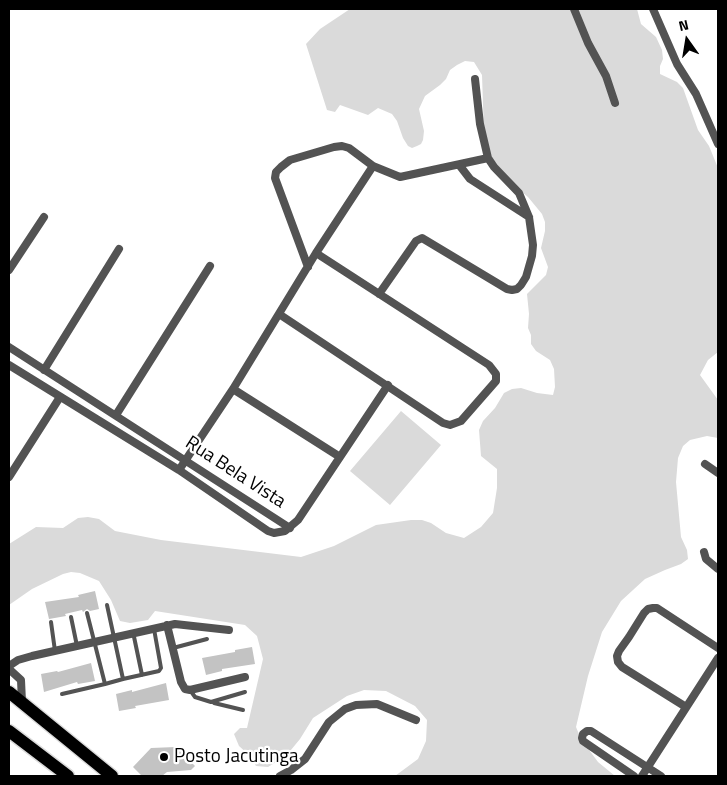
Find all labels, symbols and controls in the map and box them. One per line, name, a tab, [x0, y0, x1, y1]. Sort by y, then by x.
text: N	[676, 14, 691, 36]
north arrow	[662, 15, 712, 65]
street label: Rua Bela Vista	[181, 432, 289, 514]
place label: Posto Jacutinga	[174, 746, 299, 768]
marker: Posto Jacutinga	[158, 751, 170, 763]

